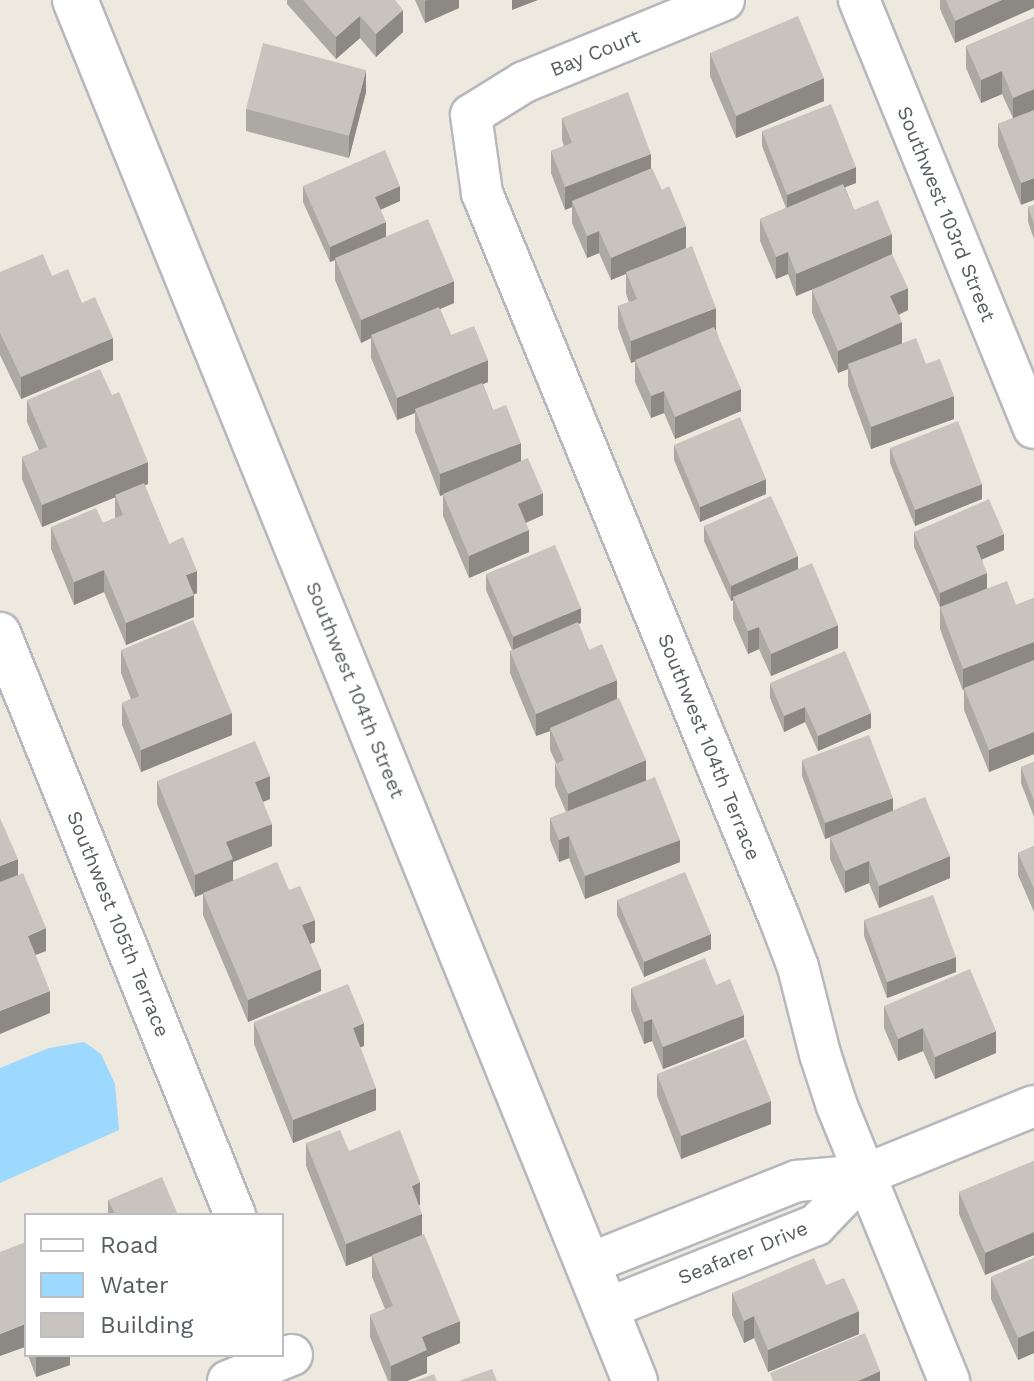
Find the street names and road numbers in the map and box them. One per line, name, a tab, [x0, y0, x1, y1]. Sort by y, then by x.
street label: Bay Court	[546, 24, 644, 82]
street label: Southwest 103rd Street	[892, 103, 1000, 325]
street label: Southwest 104th Street	[300, 578, 410, 802]
street label: Southwest 104th Terrace	[652, 630, 766, 864]
street label: Southwest 105th Terrace	[61, 807, 175, 1041]
street label: Seafarer Drive	[674, 1216, 812, 1290]

